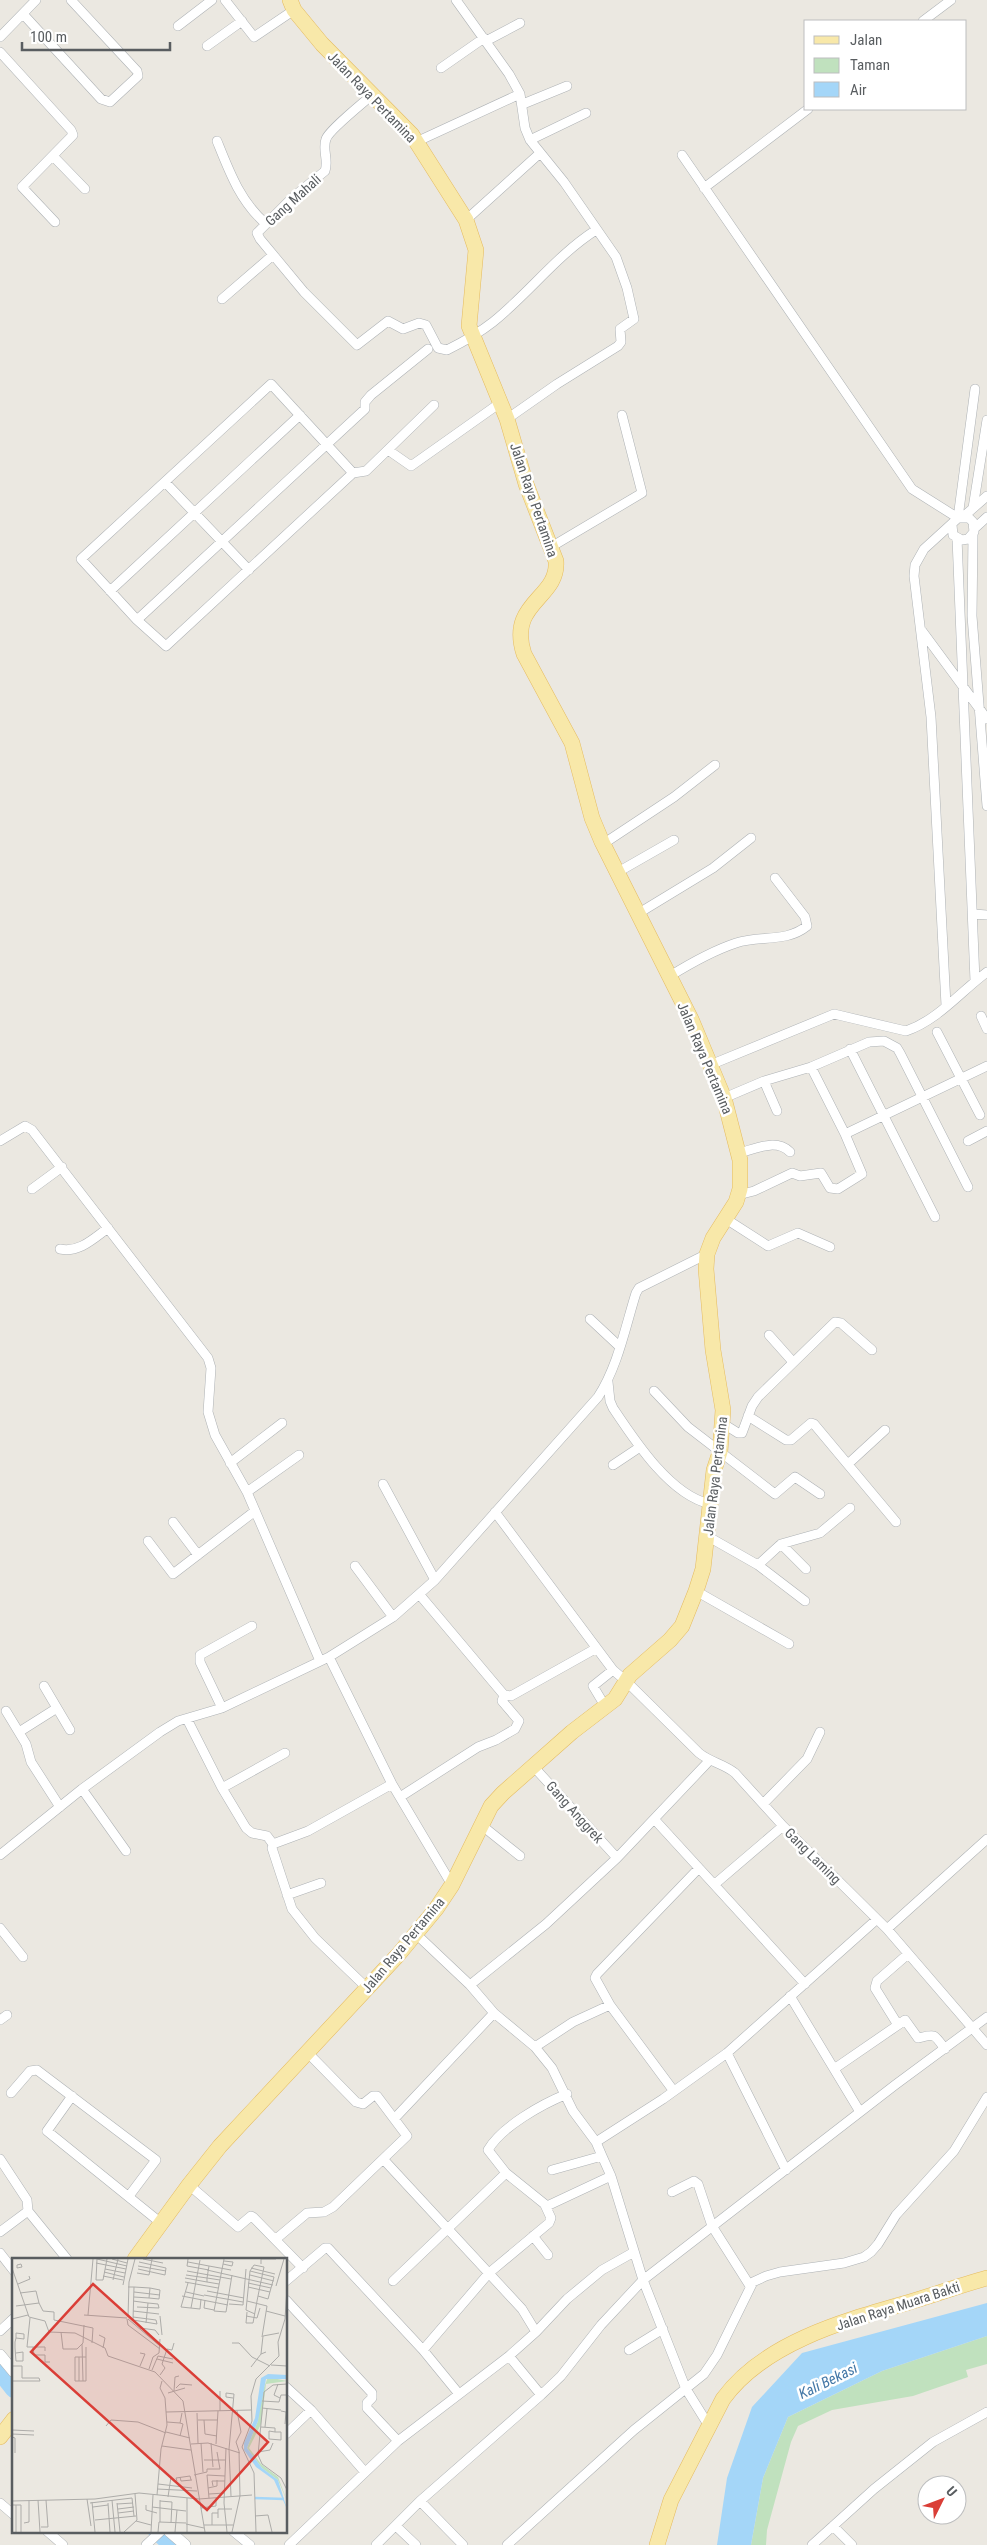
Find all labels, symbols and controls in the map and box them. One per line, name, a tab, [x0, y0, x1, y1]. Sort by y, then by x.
scale bar	[22, 20, 170, 52]
legend	[804, 20, 967, 110]
text: 100 m	[30, 28, 67, 46]
text: Jalan	[850, 31, 882, 49]
street label: Jalan Raya Pertamina	[325, 48, 419, 146]
text: Taman	[850, 56, 890, 74]
text: Air	[850, 81, 867, 99]
street label: Gang Mahali	[262, 171, 324, 229]
street label: Jalan Raya Pertamina	[507, 441, 561, 559]
street label: Jalan Raya Pertamina	[674, 1000, 736, 1116]
street label: Jalan Raya Pertamina	[700, 1415, 730, 1537]
street label: Gang Anggrek	[543, 1778, 607, 1847]
street label: Gang Laming	[782, 1825, 844, 1887]
street label: Jalan Raya Pertamina	[358, 1894, 448, 1996]
inset map	[12, 2258, 288, 2532]
street label: Jalan Raya Muara Bakti	[834, 2278, 962, 2334]
water label: Kali Bekasi	[796, 2359, 861, 2403]
north arrow	[917, 2475, 967, 2525]
text: U	[943, 2483, 960, 2500]

